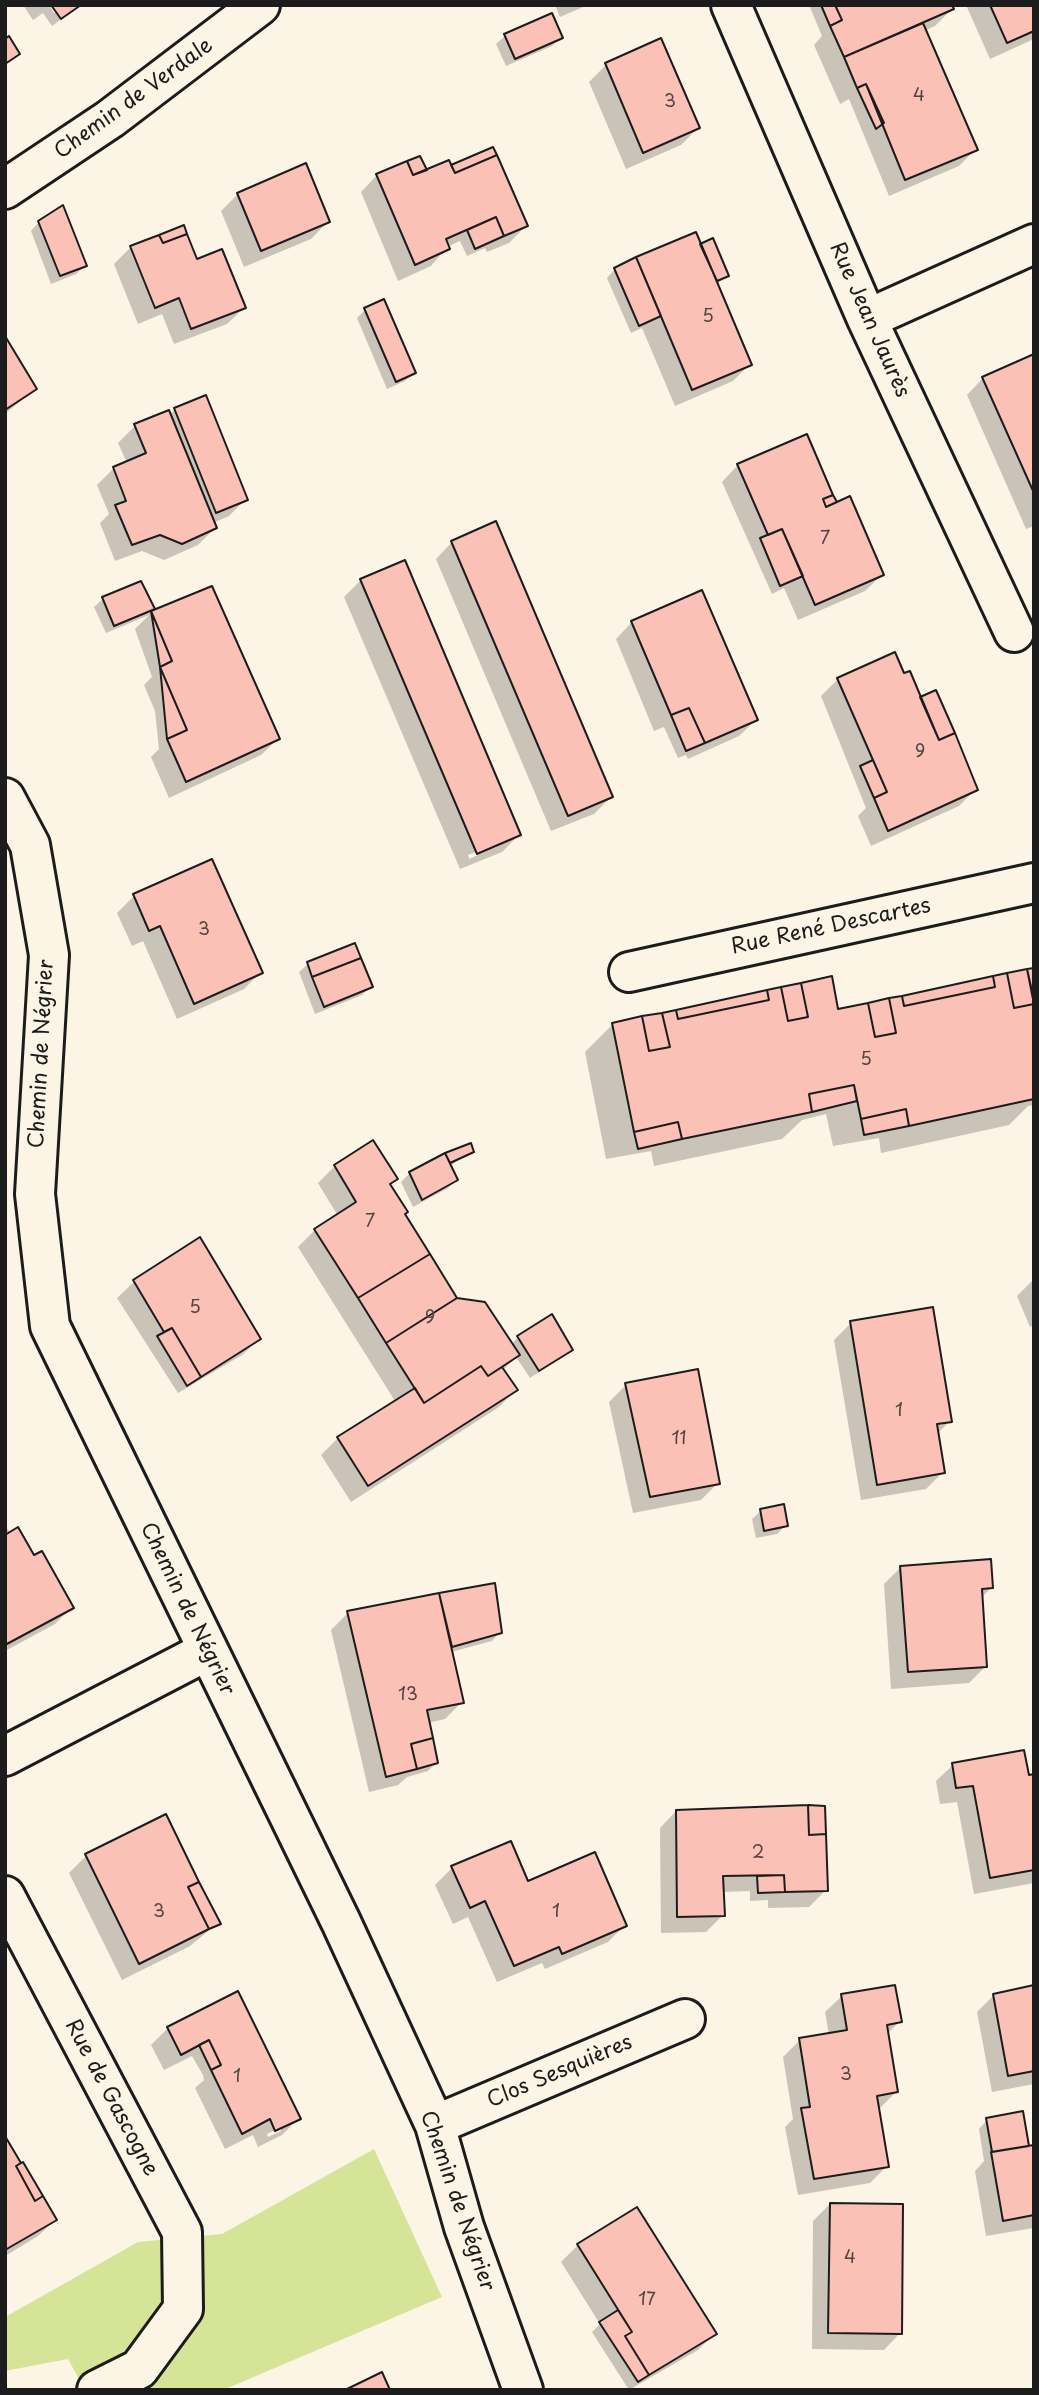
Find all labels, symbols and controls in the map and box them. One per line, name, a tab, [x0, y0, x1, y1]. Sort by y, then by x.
street label: Chemin de Verdale	[50, 33, 218, 165]
house number: 4	[913, 85, 925, 107]
house number: 3	[664, 91, 676, 113]
street label: Rue Jean Jaurès	[823, 238, 915, 402]
house number: 5	[702, 306, 714, 328]
house number: 7	[820, 528, 830, 550]
house number: 9	[915, 741, 925, 763]
street label: Rue René Descartes	[729, 894, 933, 960]
house number: 3	[198, 919, 210, 941]
street label: Chemin de Négrier	[24, 959, 60, 1149]
house number: 5	[860, 1049, 872, 1071]
house number: 7	[365, 1211, 375, 1233]
house number: 5	[189, 1297, 201, 1319]
house number: 9	[425, 1307, 435, 1329]
house number: 1	[895, 1400, 903, 1422]
house number: 11	[671, 1428, 687, 1450]
street label: Chemin de Négrier	[134, 1519, 240, 1699]
house number: 13	[398, 1684, 418, 1706]
house number: 2	[752, 1842, 764, 1864]
house number: 3	[153, 1901, 165, 1923]
house number: 1	[552, 1901, 560, 1923]
street label: Rue de Gascogne	[59, 2015, 163, 2181]
street label: Clos Sesquières	[484, 2030, 636, 2114]
house number: 3	[840, 2064, 852, 2086]
house number: 1	[233, 2066, 241, 2088]
street label: Chemin de Négrier	[414, 2108, 500, 2294]
house number: 4	[844, 2247, 856, 2269]
house number: 17	[638, 2289, 656, 2311]

